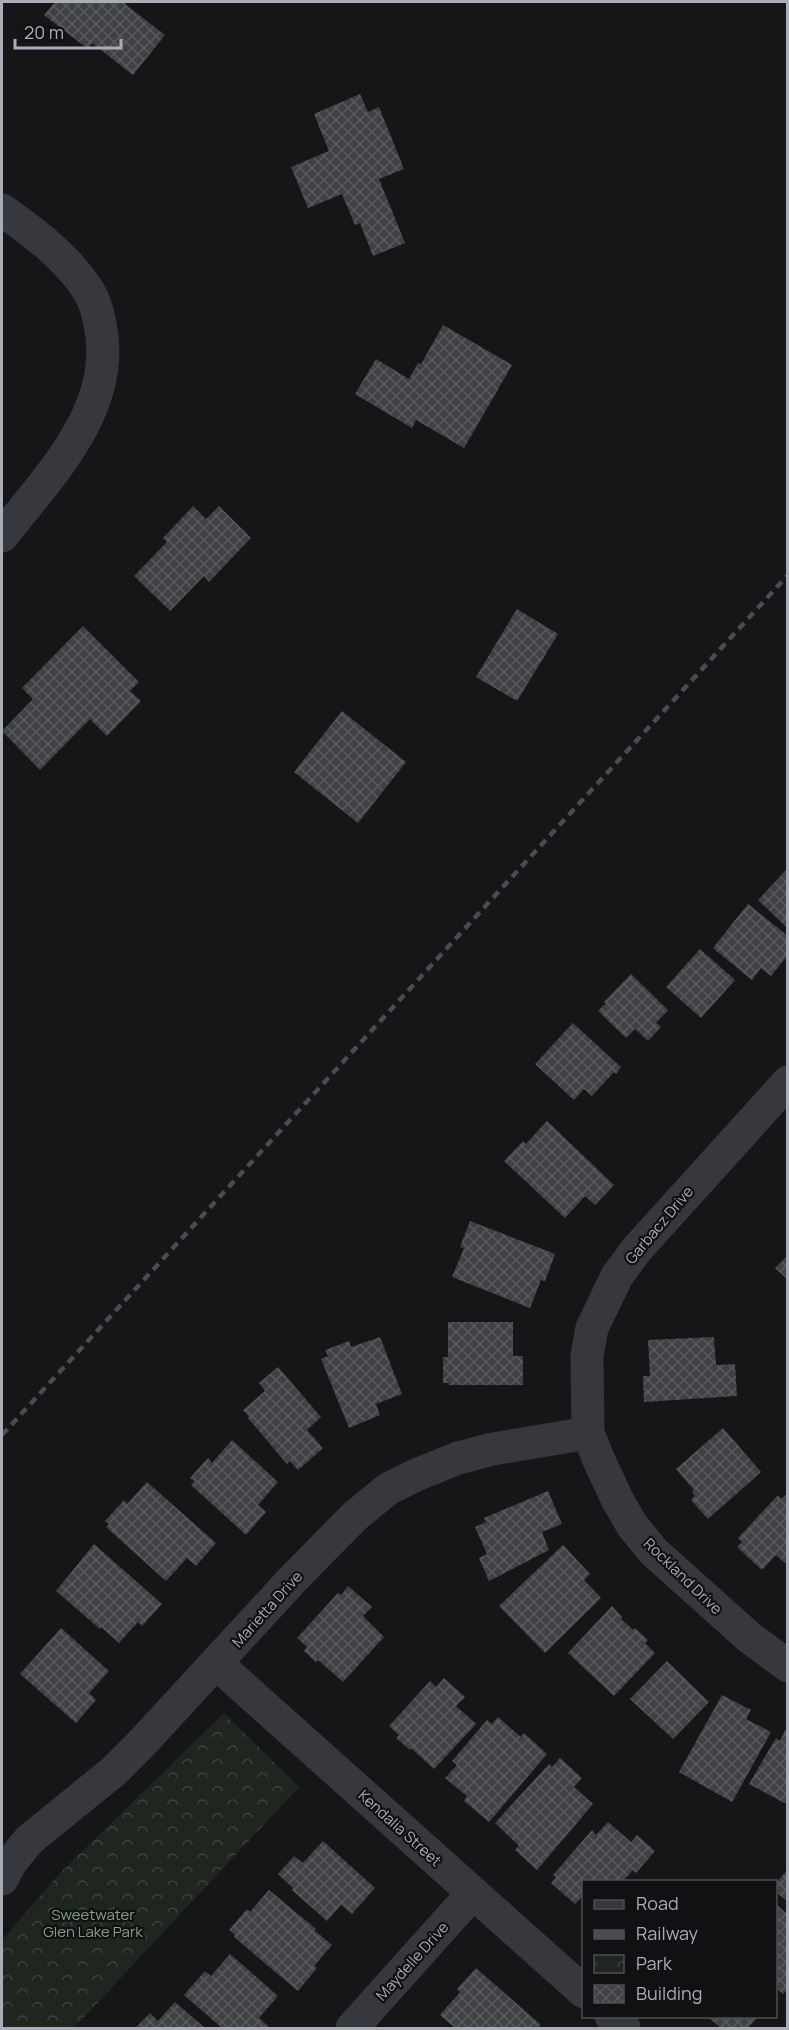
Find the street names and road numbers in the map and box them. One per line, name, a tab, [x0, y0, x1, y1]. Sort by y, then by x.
street label: Garbacz Drive	[620, 1181, 698, 1268]
street label: Rockland Drive	[639, 1533, 727, 1619]
street label: Marietta Drive	[227, 1566, 307, 1652]
street label: Kendalia Street	[354, 1785, 446, 1871]
street label: Maydelle Drive	[371, 1917, 453, 2005]

